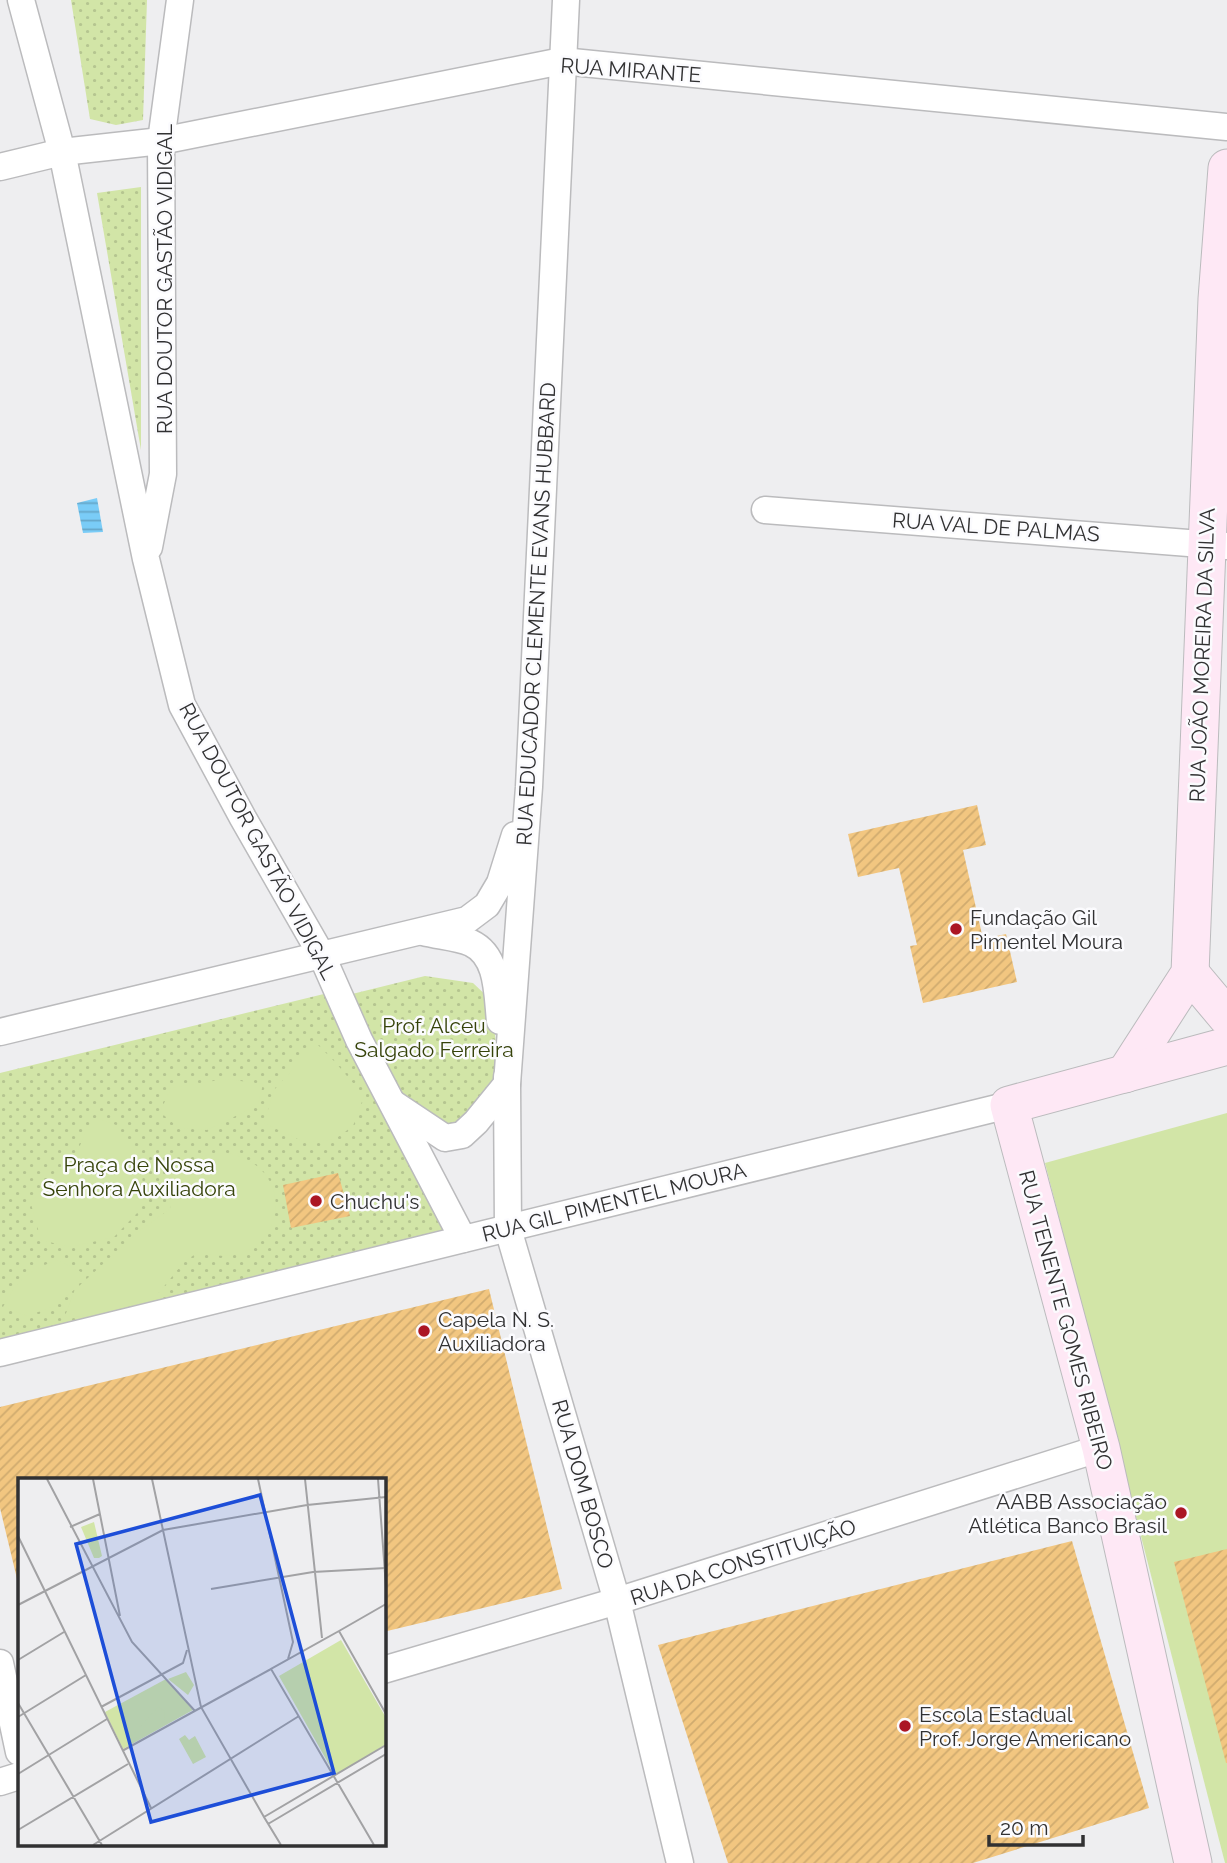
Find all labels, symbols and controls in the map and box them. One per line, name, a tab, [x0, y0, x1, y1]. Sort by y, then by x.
street label: RUA MIRANTE	[560, 53, 702, 87]
street label: RUA DOUTOR GASTÃO VIDIGAL	[152, 124, 177, 434]
street label: RUA EDUCADOR CLEMENTE EVANS HUBBARD	[511, 382, 561, 846]
street label: RUA VAL DE PALMAS	[891, 507, 1101, 547]
street label: RUA JOÃO MOREIRA DA SILVA	[1184, 507, 1220, 803]
street label: RUA DOUTOR GASTÃO VIDIGAL	[174, 698, 342, 984]
place label: Fundação Gil Pimentel Moura	[970, 905, 1123, 954]
marker: Fundação Gil Pimentel Moura	[948, 921, 964, 937]
park label: Prof. Alceu Salgado Ferreira	[354, 1013, 514, 1062]
park label: Praça de Nossa Senhora Auxiliadora	[42, 1152, 236, 1201]
street label: RUA GIL PIMENTEL MOURA	[479, 1157, 749, 1247]
street label: RUA TENENTE GOMES RIBEIRO	[1014, 1167, 1118, 1473]
place label: Chuchu's	[330, 1189, 419, 1214]
marker: Chuchu's	[308, 1193, 324, 1209]
place label: Capela N. S. Auxiliadora	[438, 1307, 554, 1356]
marker: Capela N. S. Auxiliadora	[416, 1323, 432, 1339]
street label: RUA DOM BOSCO	[547, 1396, 619, 1572]
inset map	[18, 1478, 385, 1846]
place label: AABB Associação Atlética Banco Brasil	[968, 1489, 1167, 1538]
marker: AABB Associação Atlética Banco Brasil	[1173, 1505, 1189, 1521]
street label: RUA DA CONSTITUIÇÃO	[627, 1514, 859, 1610]
place label: Escola Estadual Prof. Jorge Americano	[919, 1702, 1131, 1751]
marker: Escola Estadual Prof. Jorge Americano	[897, 1718, 913, 1734]
scale bar	[989, 1804, 1084, 1848]
text: 20 m	[1000, 1815, 1048, 1840]

